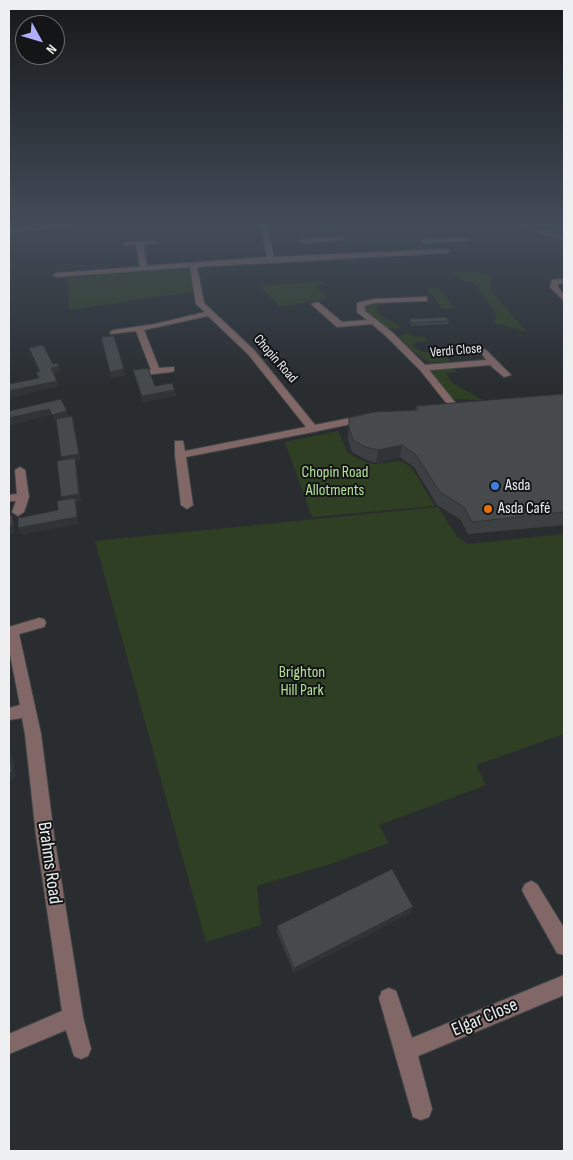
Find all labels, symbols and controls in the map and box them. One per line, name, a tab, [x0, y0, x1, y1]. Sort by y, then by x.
north arrow	[15, 15, 65, 65]
text: N	[42, 41, 60, 57]
street label: Chopin Road	[249, 331, 301, 387]
street label: Verdi Close	[429, 340, 483, 362]
park label: Chopin Road Allotments	[302, 463, 368, 501]
place label: Asda	[505, 476, 530, 496]
marker: Asda	[489, 480, 501, 492]
place label: Asda Café	[498, 499, 550, 519]
marker: Asda Café	[482, 503, 494, 515]
park label: Brighton Hill Park	[279, 663, 325, 701]
street label: Brahms Road	[32, 820, 66, 906]
street label: Elgar Close	[449, 994, 521, 1042]

